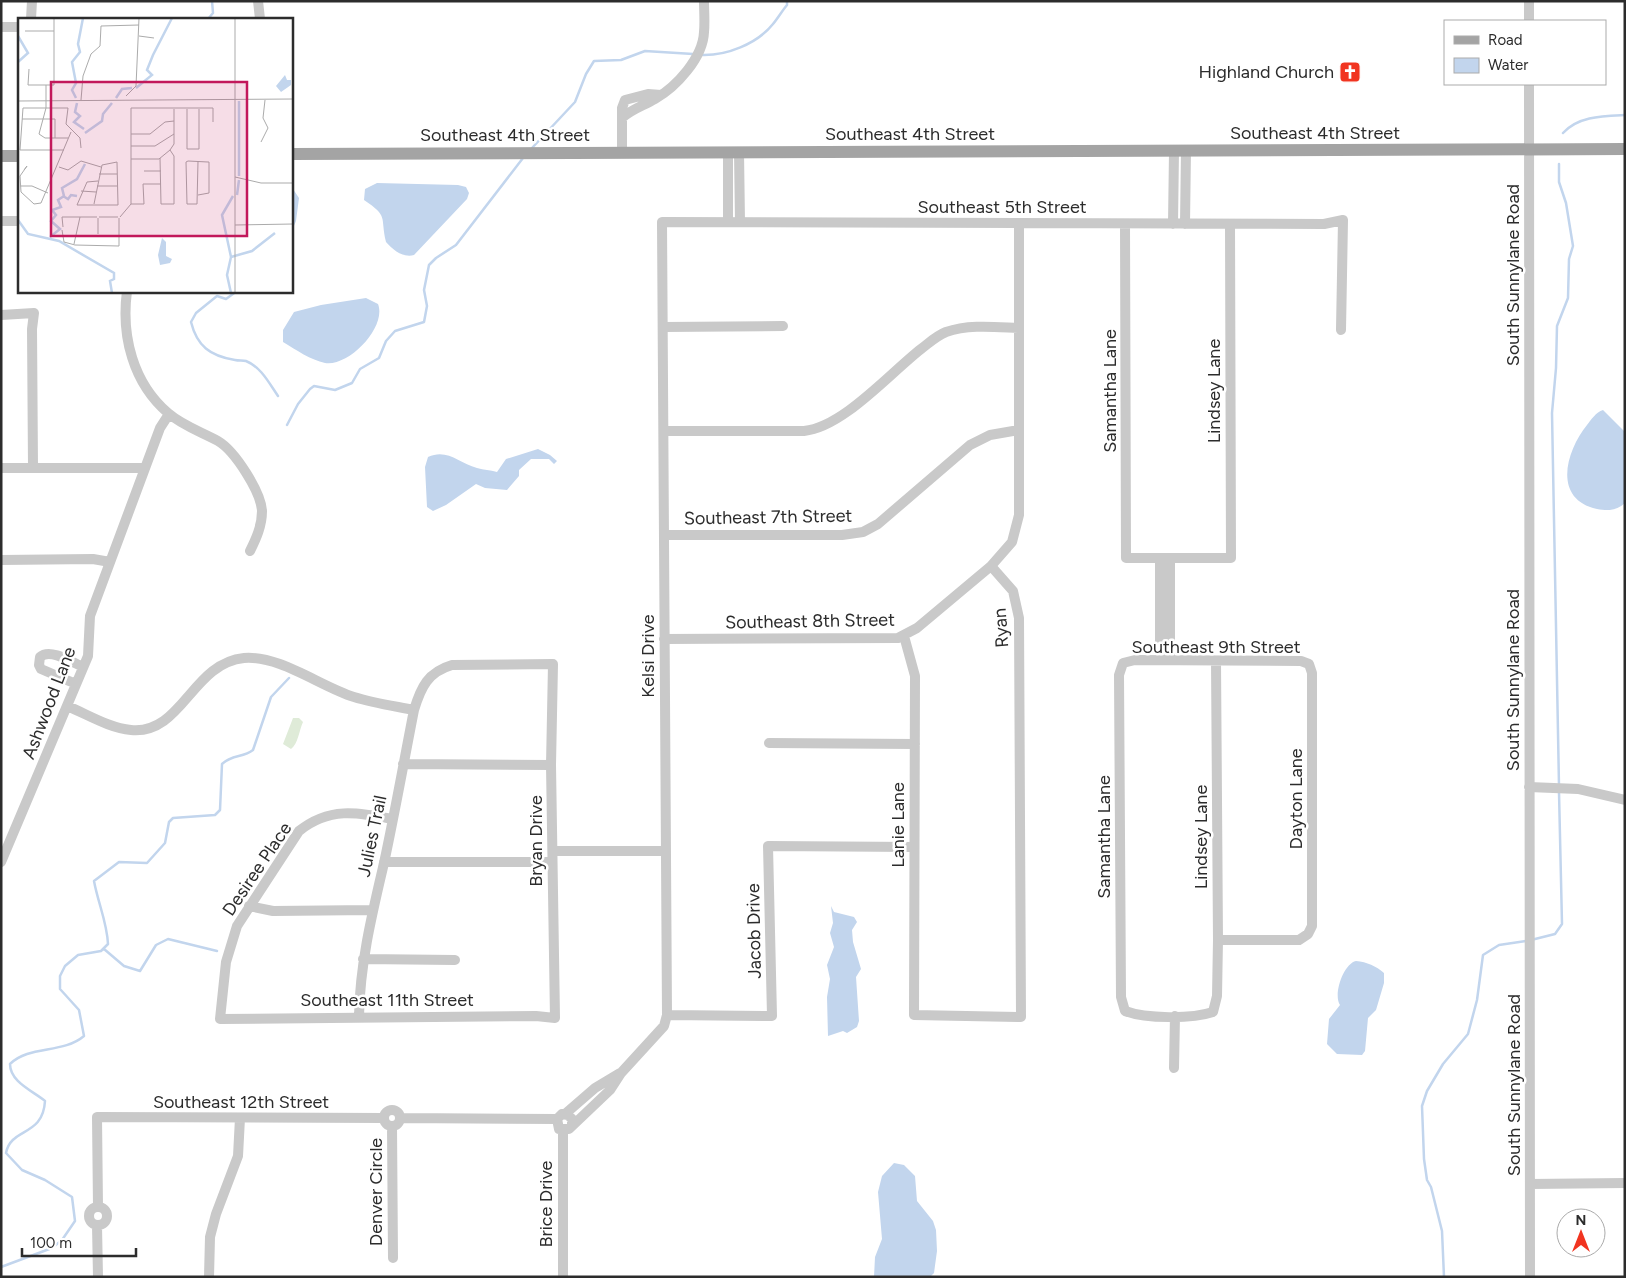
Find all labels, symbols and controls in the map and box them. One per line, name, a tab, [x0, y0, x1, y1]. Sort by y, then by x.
inset map	[18, 18, 292, 292]
legend	[1444, 20, 1606, 85]
text: Road	[1488, 31, 1523, 49]
text: Water	[1488, 56, 1528, 74]
church icon: Highland Church	[1338, 60, 1362, 84]
place label: Highland Church	[1199, 61, 1334, 83]
street label: Southeast 4th Street	[1230, 122, 1400, 144]
street label: Southeast 4th Street	[825, 123, 995, 145]
street label: Southeast 4th Street	[420, 124, 590, 146]
street label: South Sunnylane Road	[1502, 184, 1524, 366]
street label: Southeast 5th Street	[917, 196, 1087, 218]
street label: Samantha Lane	[1099, 329, 1121, 453]
street label: Lindsey Lane	[1203, 339, 1225, 443]
street label: Southeast 7th Street	[684, 505, 853, 529]
street label: South Sunnylane Road	[1502, 589, 1524, 771]
street label: Ryan	[989, 607, 1013, 649]
street label: Southeast 8th Street	[725, 609, 895, 633]
street label: Kelsi Drive	[637, 614, 659, 698]
street label: Southeast 9th Street	[1132, 636, 1301, 658]
street label: Ashwood Lane	[17, 644, 81, 762]
street label: Dayton Lane	[1285, 748, 1307, 850]
street label: Samantha Lane	[1093, 775, 1115, 899]
street label: Lanie Lane	[887, 782, 909, 868]
street label: Lindsey Lane	[1190, 785, 1212, 889]
street label: Julies Trail	[353, 793, 391, 879]
street label: Bryan Drive	[525, 795, 547, 887]
street label: Desiree Place	[218, 818, 296, 920]
street label: Jacob Drive	[742, 883, 766, 979]
street label: Southeast 11th Street	[300, 989, 474, 1011]
street label: South Sunnylane Road	[1503, 994, 1525, 1176]
street label: Southeast 12th Street	[153, 1091, 329, 1113]
street label: Denver Circle	[365, 1138, 387, 1246]
street label: Brice Drive	[535, 1160, 557, 1247]
north arrow	[1556, 1208, 1606, 1258]
text: N	[1576, 1212, 1586, 1229]
scale bar	[22, 1226, 136, 1258]
text: 100 m	[30, 1234, 72, 1252]

